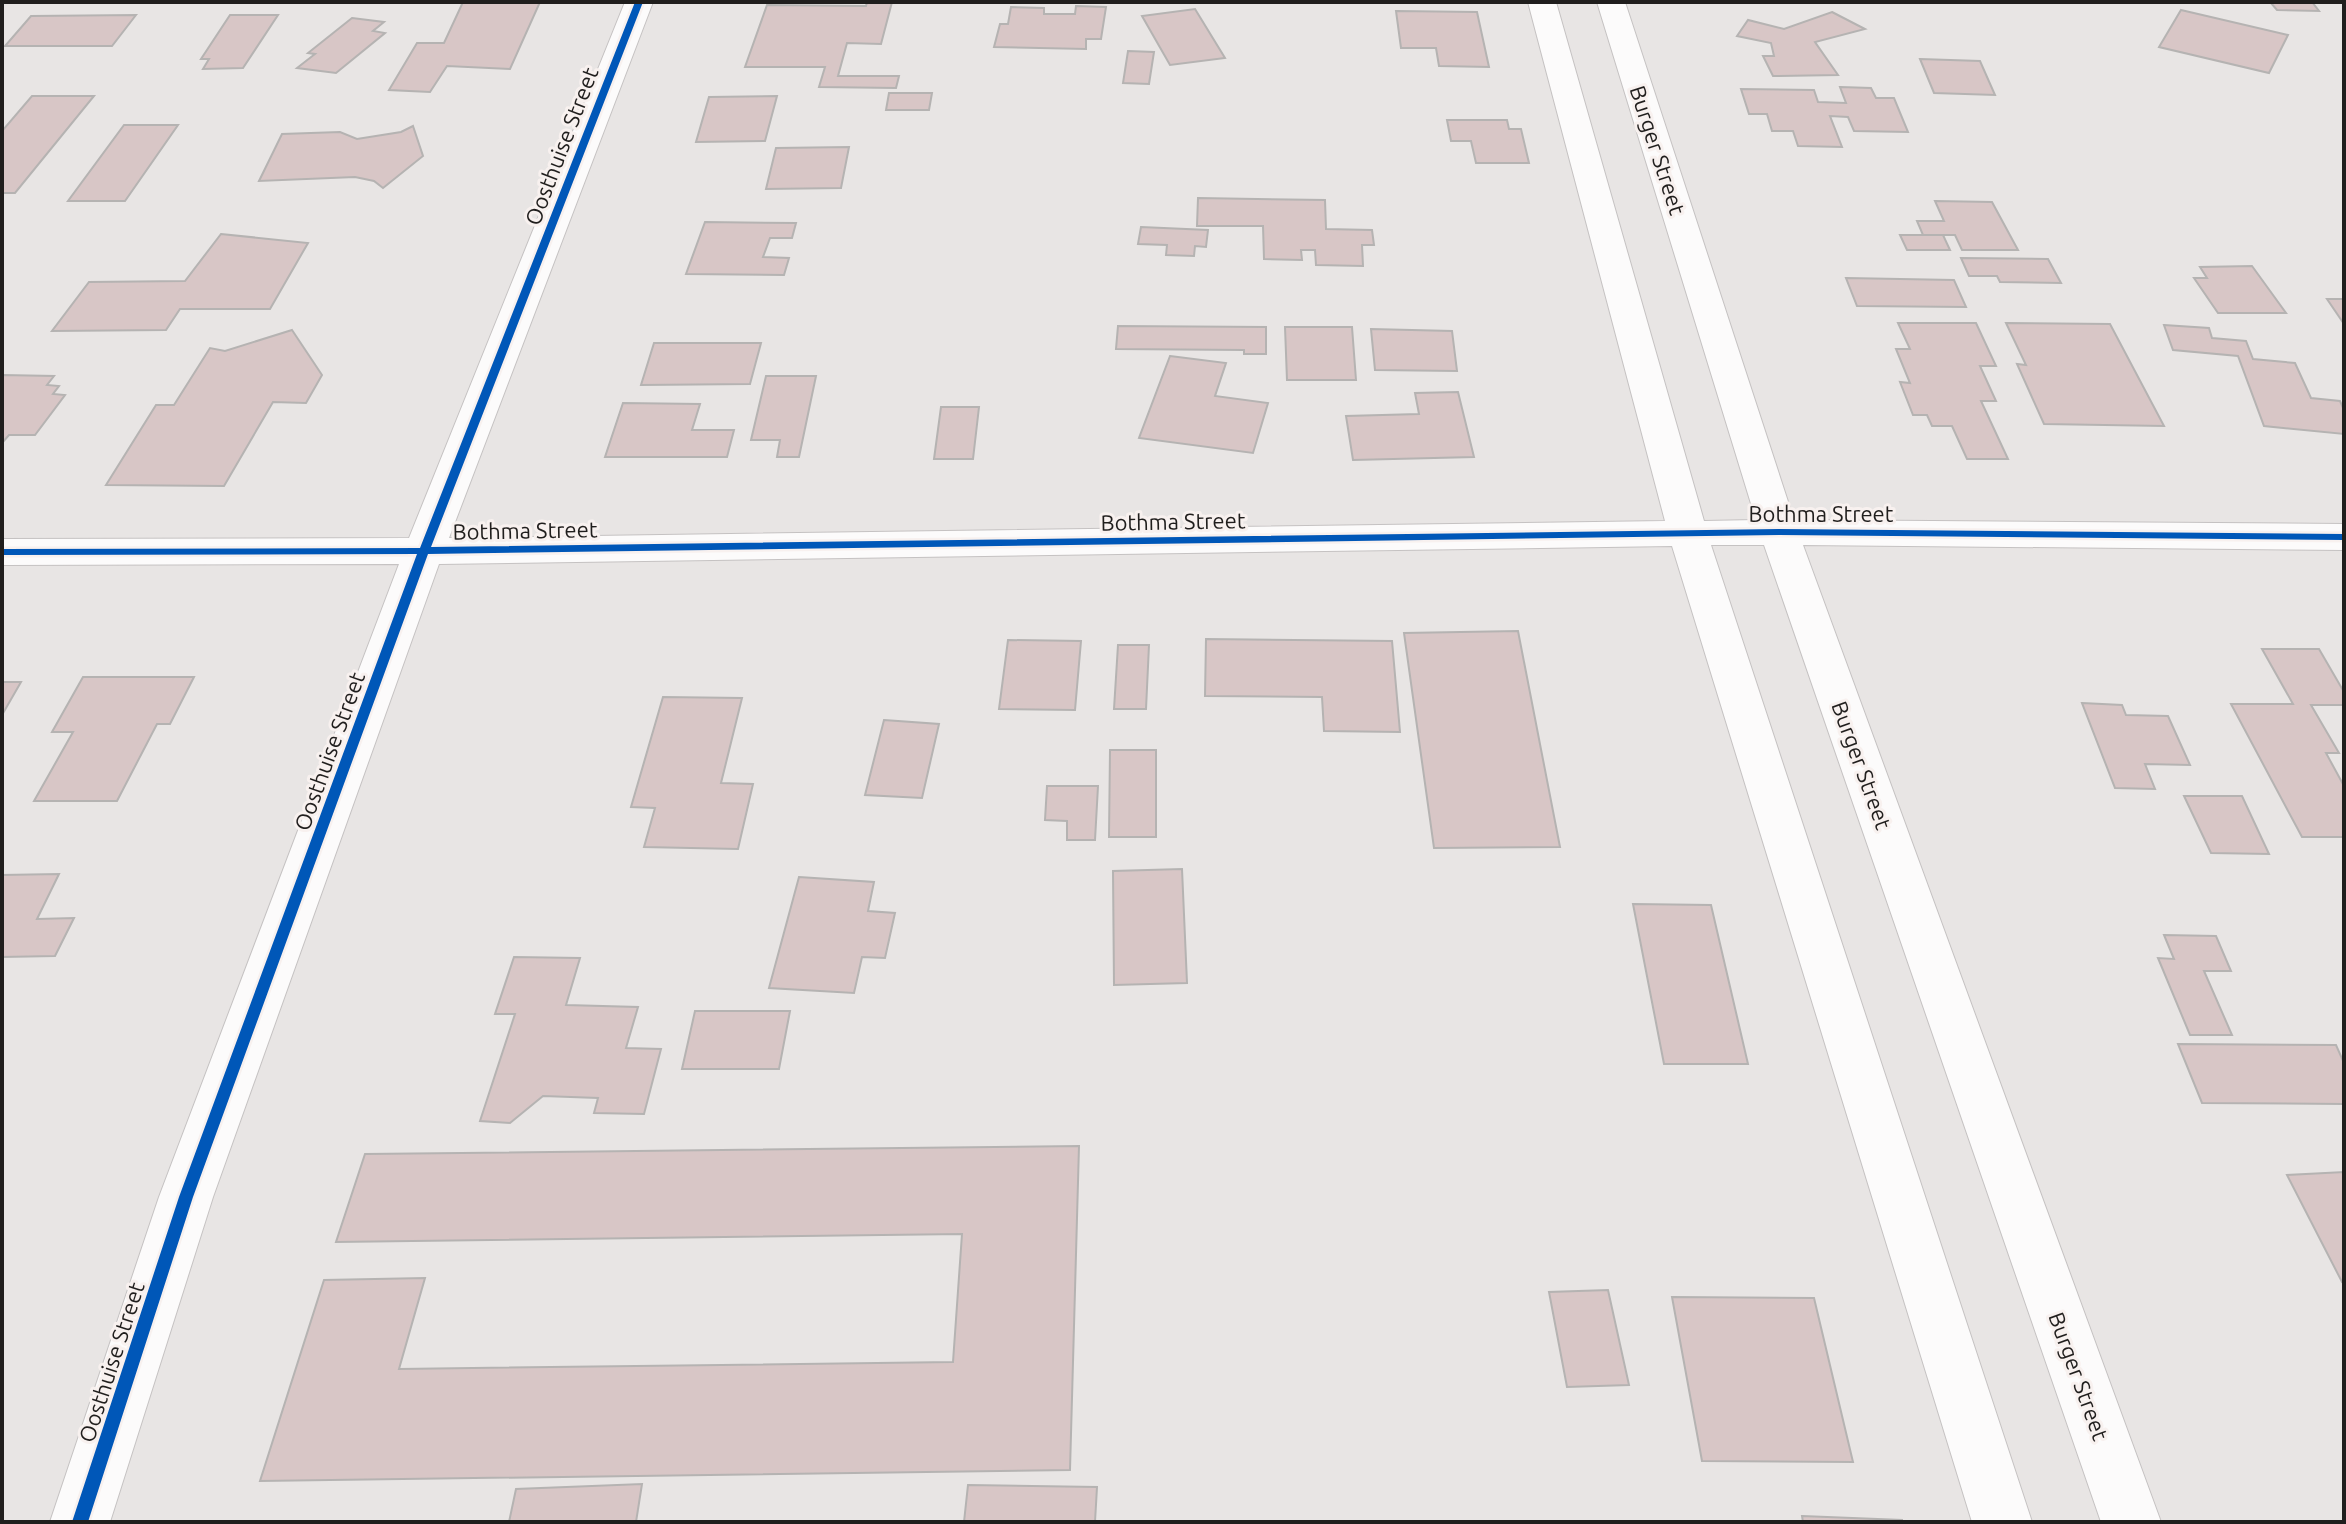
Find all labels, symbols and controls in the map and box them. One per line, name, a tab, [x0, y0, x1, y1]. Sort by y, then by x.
street label: Oosthuise Street	[519, 63, 603, 228]
street label: Burger Street	[1625, 82, 1691, 218]
street label: Bothma Street	[1749, 501, 1894, 526]
street label: Bothma Street	[1100, 507, 1246, 535]
street label: Bothma Street	[452, 516, 598, 544]
street label: Oosthuise Street	[289, 668, 369, 834]
street label: Burger Street	[1827, 698, 1897, 833]
street label: Oosthuise Street	[73, 1279, 149, 1445]
street label: Burger Street	[2044, 1309, 2114, 1444]

